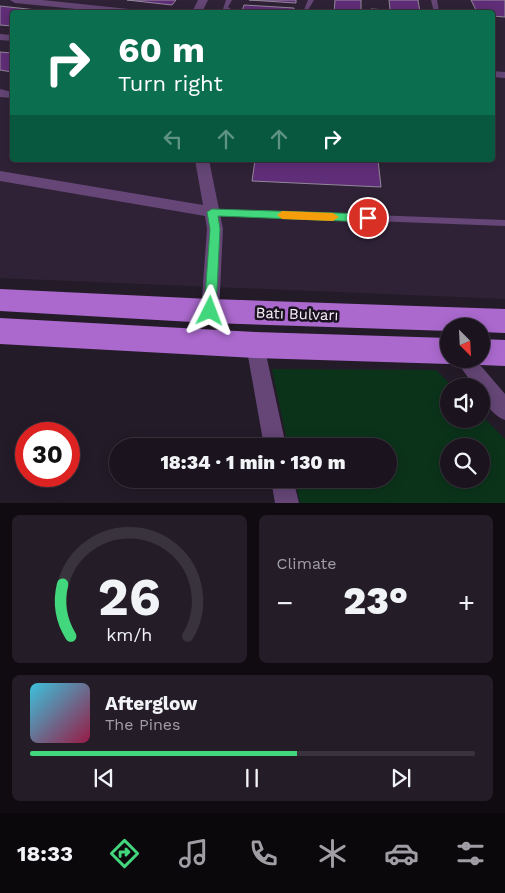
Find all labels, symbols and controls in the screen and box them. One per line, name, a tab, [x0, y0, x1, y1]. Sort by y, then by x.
text: 60 m	[118, 29, 205, 71]
icon: right	[35, 30, 100, 95]
text: Turn right	[118, 71, 223, 96]
icon: left	[159, 125, 187, 153]
icon: ahead	[212, 125, 240, 153]
icon: ahead	[265, 125, 293, 153]
icon: right	[318, 125, 346, 153]
pin	[347, 197, 389, 239]
icon: arrive	[354, 204, 382, 232]
position arrow	[183, 284, 235, 336]
street label: Batı Bulvarı	[255, 304, 339, 324]
north arrow	[440, 318, 490, 368]
map controls	[440, 318, 490, 488]
button: sound	[440, 378, 490, 428]
speed limit sign: 30	[15, 422, 80, 487]
button: search	[440, 438, 490, 488]
text: 18:34 · 1 min · 130 m	[160, 451, 346, 474]
text: Climate	[277, 554, 337, 573]
text: 26	[98, 567, 161, 628]
text: 23°	[343, 579, 408, 623]
text: −	[277, 586, 293, 619]
text: +	[458, 586, 475, 619]
text: km/h	[106, 624, 152, 645]
text: Afterglow	[105, 692, 197, 715]
text: The Pines	[105, 715, 181, 734]
icon: previous	[90, 764, 118, 792]
icon: pause	[238, 764, 266, 792]
icon: next	[387, 764, 415, 792]
icon: directions	[107, 836, 142, 871]
icon: music	[176, 836, 211, 871]
icon: phone	[246, 836, 281, 871]
icon: climate	[315, 836, 350, 871]
icon: car	[384, 836, 419, 871]
icon: filters	[453, 836, 488, 871]
text: 18:33	[17, 841, 73, 866]

